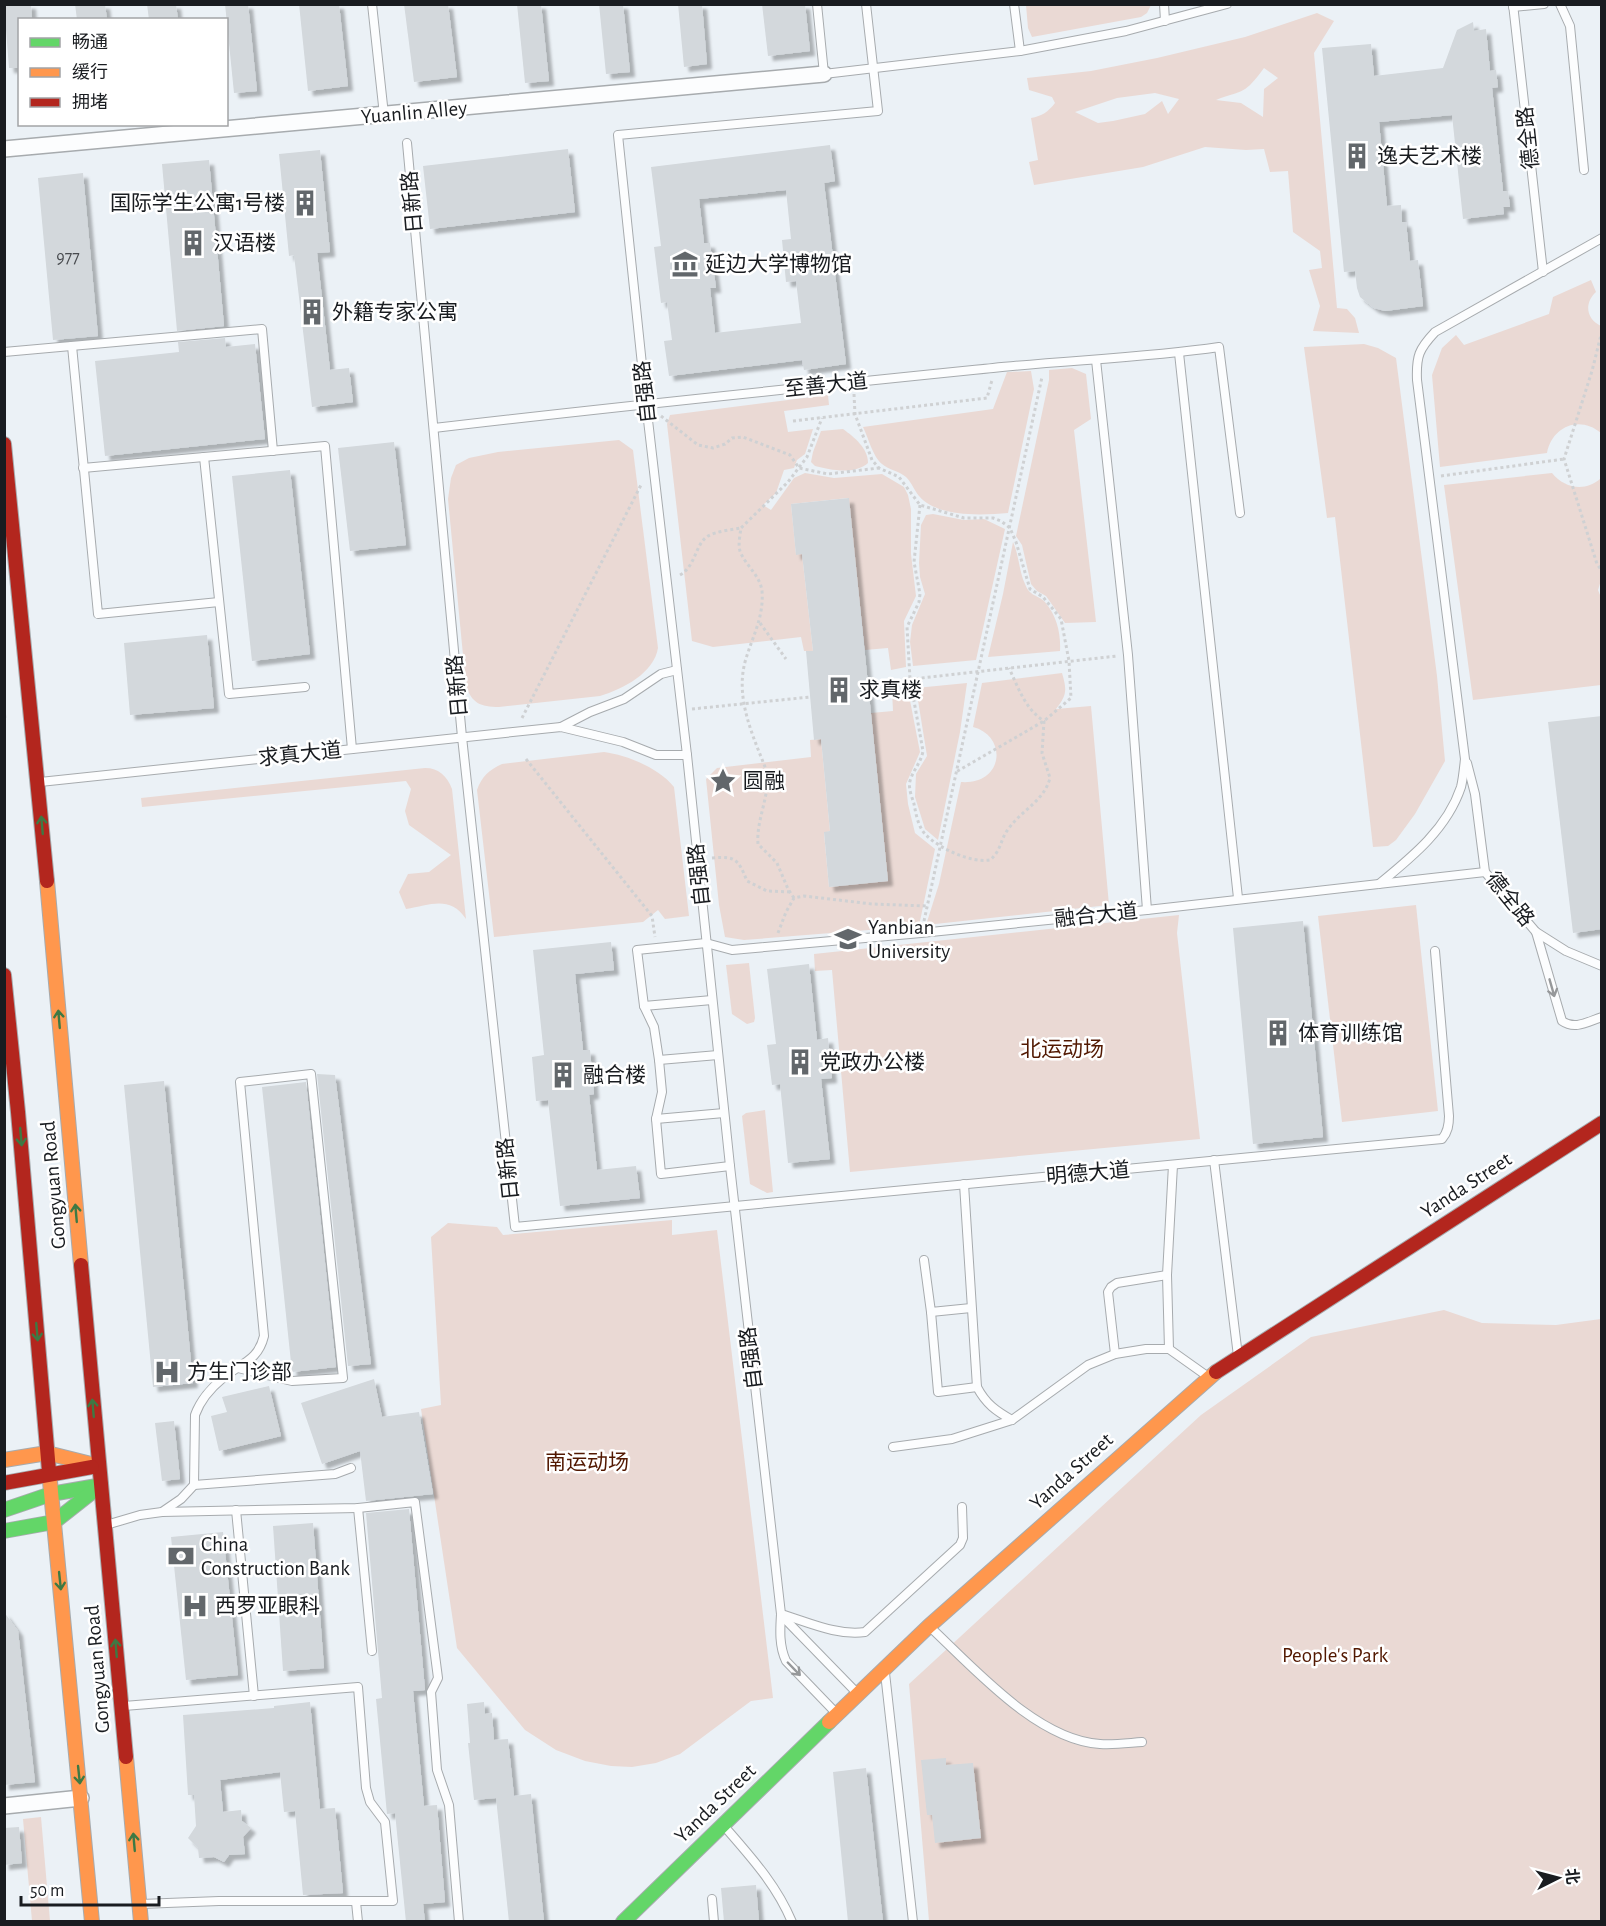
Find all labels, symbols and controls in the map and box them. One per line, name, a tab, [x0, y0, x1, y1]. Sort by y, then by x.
legend	[18, 18, 228, 126]
text: 畅通	[72, 32, 108, 52]
text: 缓行	[72, 62, 108, 82]
text: 拥堵	[72, 92, 108, 112]
street label: Yuanlin Alley	[360, 97, 468, 128]
street label: 德全路	[1514, 106, 1542, 170]
building icon: 逸夫艺术楼	[1342, 141, 1372, 171]
place label: 逸夫艺术楼	[1377, 145, 1482, 167]
street label: 日新路	[398, 170, 426, 234]
building icon: 国际学生公寓1号楼	[290, 188, 320, 218]
place label: 国际学生公寓1号楼	[110, 192, 285, 214]
building icon: 汉语楼	[178, 228, 208, 258]
place label: 汉语楼	[213, 232, 276, 254]
house number: 977	[56, 249, 80, 267]
museum icon: 延边大学博物馆	[670, 249, 700, 279]
place label: 延边大学博物馆	[705, 253, 852, 275]
building icon: 外籍专家公寓	[297, 297, 327, 327]
place label: 外籍专家公寓	[332, 301, 458, 323]
street label: 自强路	[631, 360, 659, 424]
street label: 至善大道	[783, 370, 869, 400]
street label: 日新路	[443, 654, 471, 718]
building icon: 求真楼	[824, 675, 854, 705]
place label: 求真楼	[859, 679, 922, 701]
street label: 求真大道	[257, 739, 343, 769]
place icon: 圆融	[708, 766, 738, 796]
place label: 圆融	[743, 770, 785, 792]
one-way arrow	[36, 816, 47, 835]
street label: 自强路	[685, 843, 713, 907]
street label: 德全路	[1482, 868, 1538, 930]
street label: 融合大道	[1053, 900, 1139, 930]
place label: Yanbian University	[868, 917, 950, 962]
school or university icon: Yanbian University	[833, 924, 863, 954]
one-way arrow	[1547, 978, 1558, 997]
one-way arrow	[53, 1010, 64, 1030]
building icon: 体育训练馆	[1263, 1018, 1293, 1048]
place label: 体育训练馆	[1298, 1022, 1403, 1044]
park label: 北运动场	[1020, 1038, 1104, 1060]
building icon: 党政办公楼	[785, 1047, 815, 1077]
place label: 党政办公楼	[820, 1051, 925, 1073]
building icon: 融合楼	[548, 1060, 578, 1090]
place label: 融合楼	[583, 1064, 646, 1086]
street label: Gongyuan Road	[37, 1120, 70, 1250]
one-way arrow	[15, 1127, 26, 1147]
street label: 日新路	[494, 1137, 522, 1201]
street label: Yanda Street	[1417, 1148, 1516, 1222]
street label: 明德大道	[1045, 1158, 1131, 1188]
one-way arrow	[70, 1204, 81, 1224]
one-way arrow	[32, 1321, 43, 1341]
street label: 自强路	[736, 1325, 766, 1391]
hospital icon: 方生门诊部	[152, 1357, 182, 1387]
place label: 方生门诊部	[187, 1361, 292, 1383]
one-way arrow	[87, 1398, 98, 1418]
street label: Yanda Street	[1026, 1429, 1117, 1514]
park label: 南运动场	[545, 1451, 629, 1473]
place label: China Construction Bank	[201, 1534, 350, 1579]
bank icon: China Construction Bank	[166, 1541, 196, 1571]
one-way arrow	[54, 1570, 65, 1590]
hospital icon: 西罗亚眼科	[180, 1591, 210, 1621]
place label: 西罗亚眼科	[215, 1595, 320, 1617]
street label: Gongyuan Road	[81, 1604, 114, 1734]
one-way arrow	[110, 1639, 121, 1659]
park label: People's Park	[1282, 1645, 1388, 1666]
one-way arrow	[786, 1661, 801, 1676]
street label: Yanda Street	[671, 1760, 760, 1847]
one-way arrow	[74, 1764, 85, 1784]
one-way arrow	[128, 1833, 139, 1853]
north arrow	[1528, 1848, 1588, 1908]
text: 北	[1563, 1868, 1582, 1885]
scale bar	[21, 1869, 159, 1907]
text: 50 m	[30, 1882, 64, 1900]

